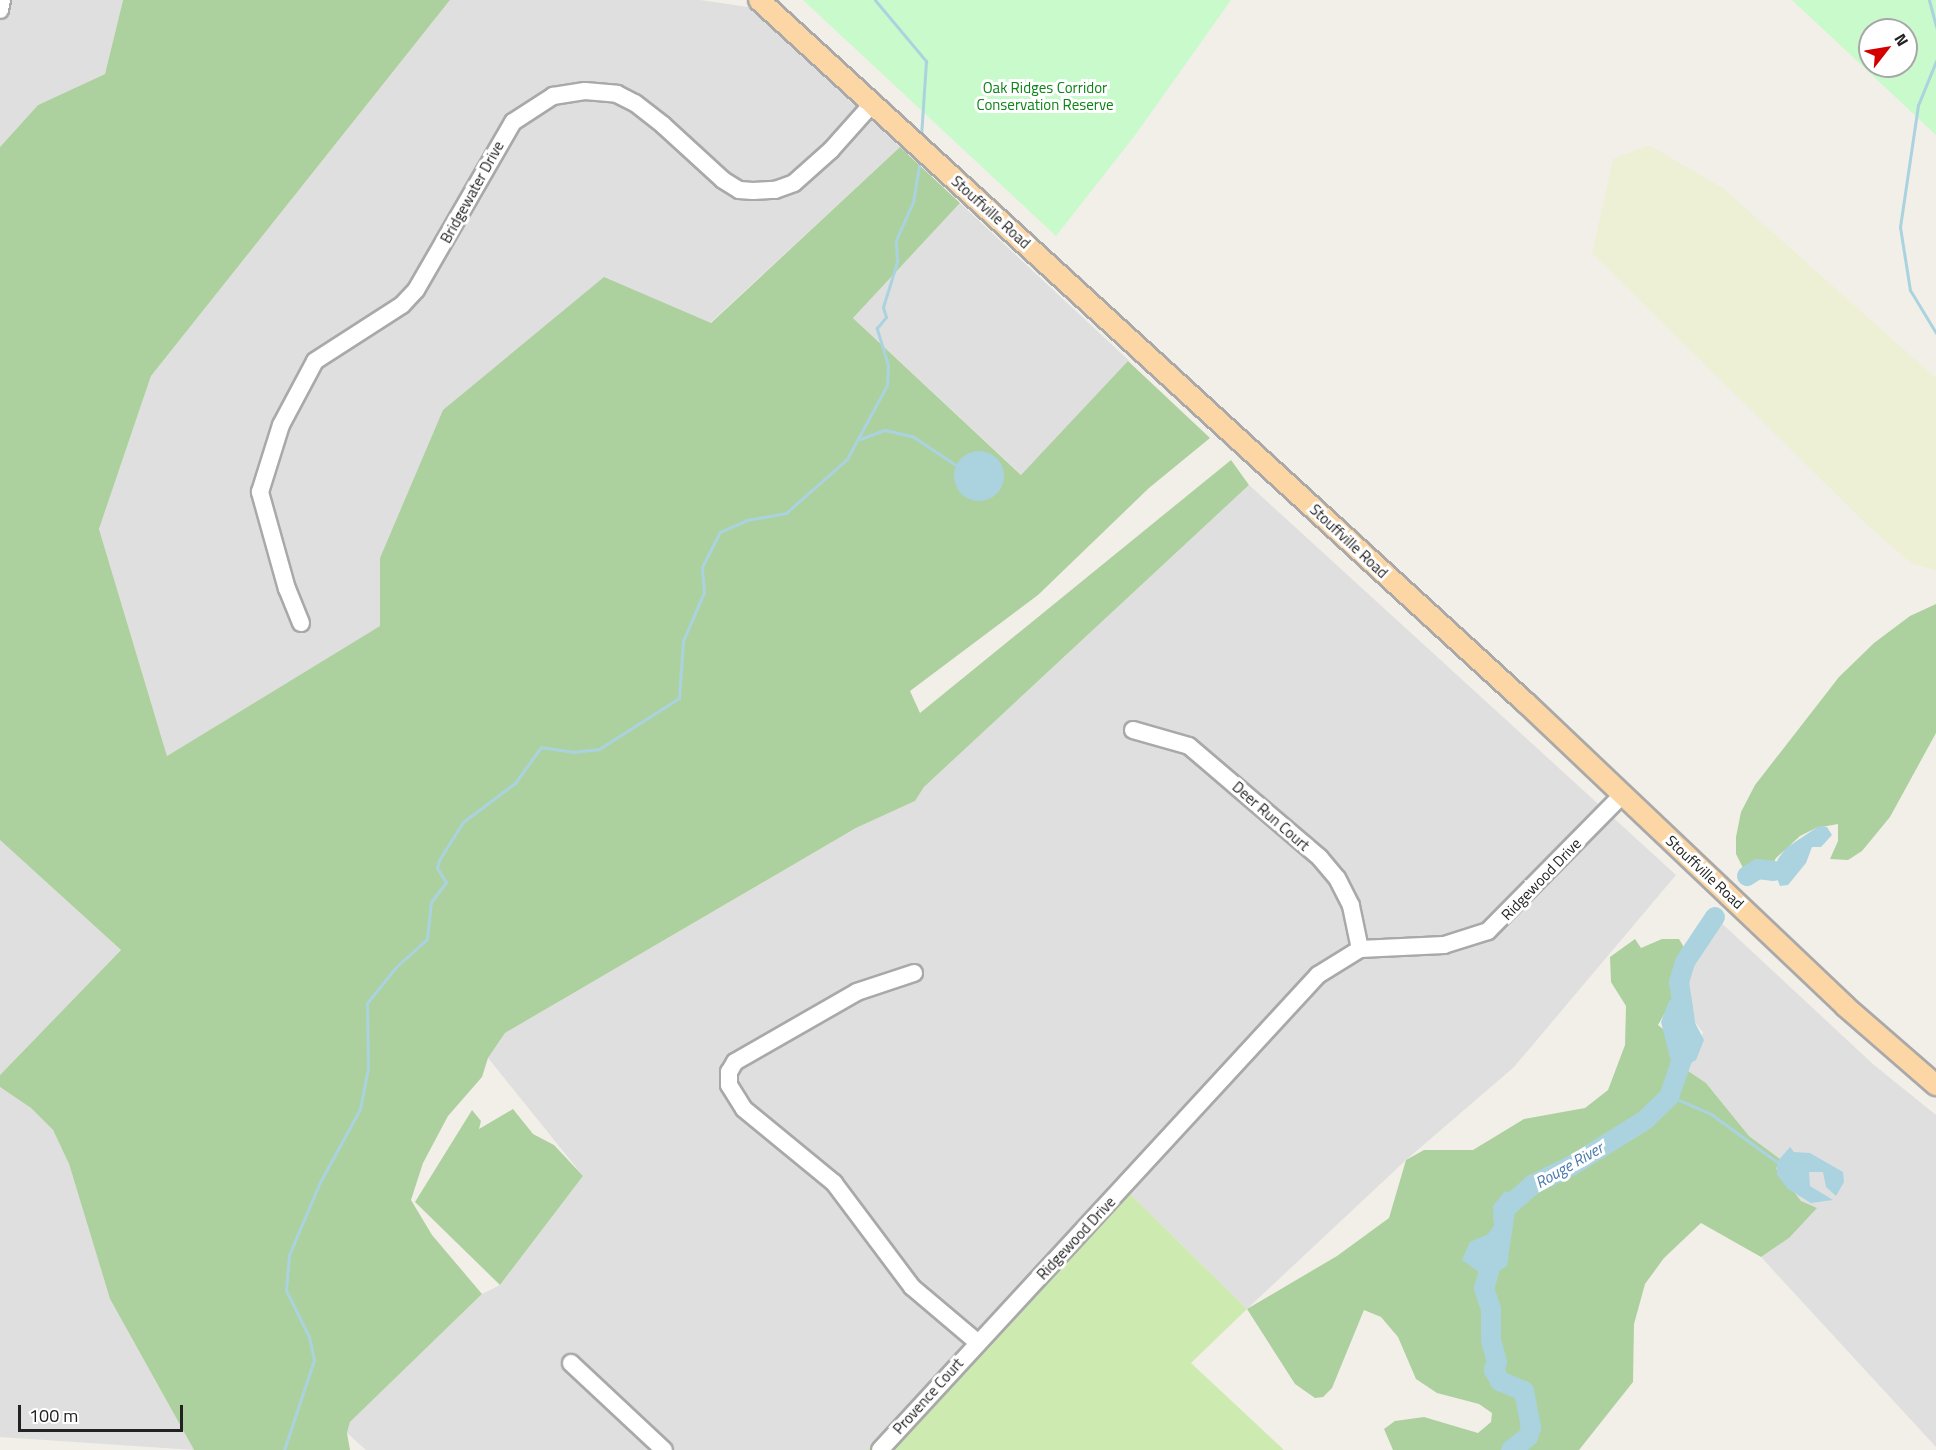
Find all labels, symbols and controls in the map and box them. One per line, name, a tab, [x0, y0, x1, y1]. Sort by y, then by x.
north arrow	[1858, 18, 1918, 78]
text: N	[1889, 29, 1915, 51]
park label: Oak Ridges Corridor Conservation Reserve	[976, 78, 1114, 113]
street label: Bridgewater Drive	[437, 138, 507, 246]
street label: Stouffville Road	[948, 172, 1034, 252]
street label: Stouffville Road	[1306, 500, 1392, 582]
street label: Deer Run Court	[1229, 778, 1313, 854]
street label: Stouffville Road	[1662, 831, 1748, 913]
street label: Ridgewood Drive	[1497, 834, 1585, 924]
water label: Rouge River	[1532, 1138, 1606, 1192]
street label: Ridgewood Drive	[1033, 1193, 1119, 1283]
street label: Provence Court	[889, 1354, 967, 1438]
scale bar	[21, 1393, 186, 1431]
text: 100 m	[29, 1402, 78, 1429]

